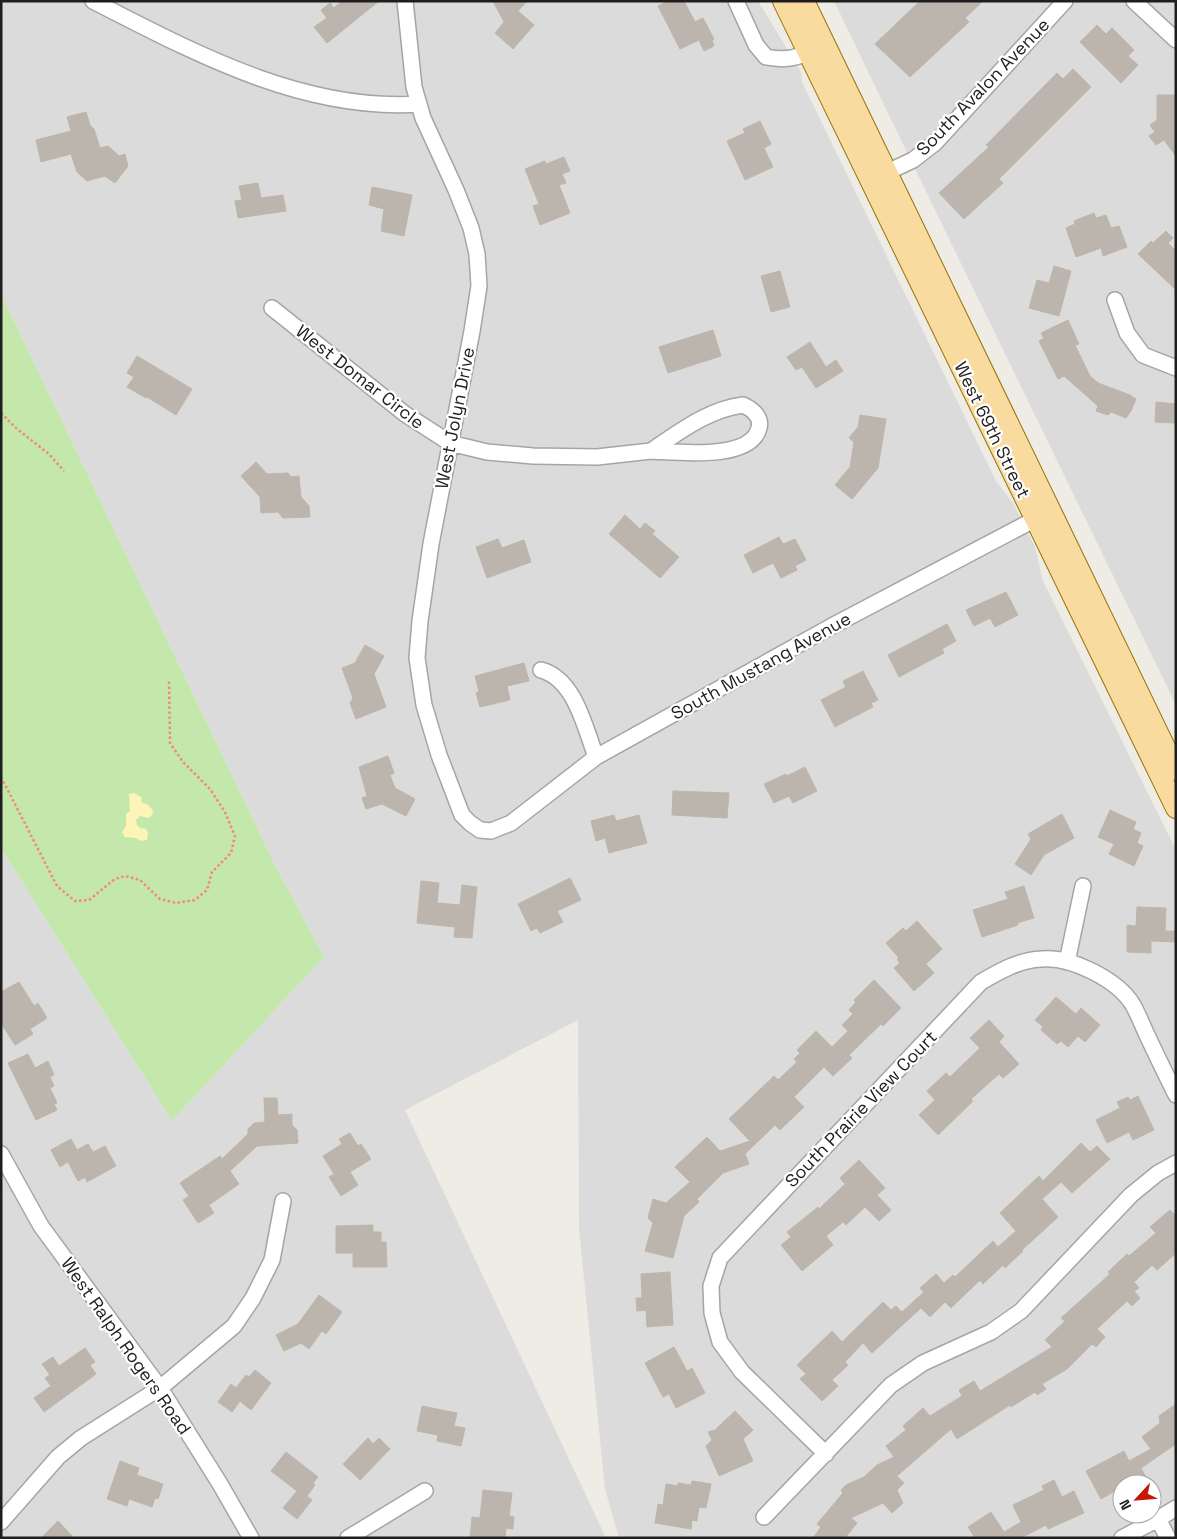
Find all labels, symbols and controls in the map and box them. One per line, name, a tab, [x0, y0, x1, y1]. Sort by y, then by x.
street label: South Avalon Avenue	[911, 13, 1054, 160]
street label: West Domar Circle	[291, 319, 429, 434]
street label: West Jolyn Drive	[429, 345, 480, 491]
street label: West 69th Street	[949, 358, 1036, 502]
street label: South Mustang Avenue	[667, 607, 855, 725]
street label: South Prairie View Court	[780, 1025, 942, 1192]
street label: West Ralph Rogers Road	[56, 1253, 196, 1439]
north arrow	[1112, 1474, 1162, 1524]
text: N	[1115, 1497, 1135, 1513]

